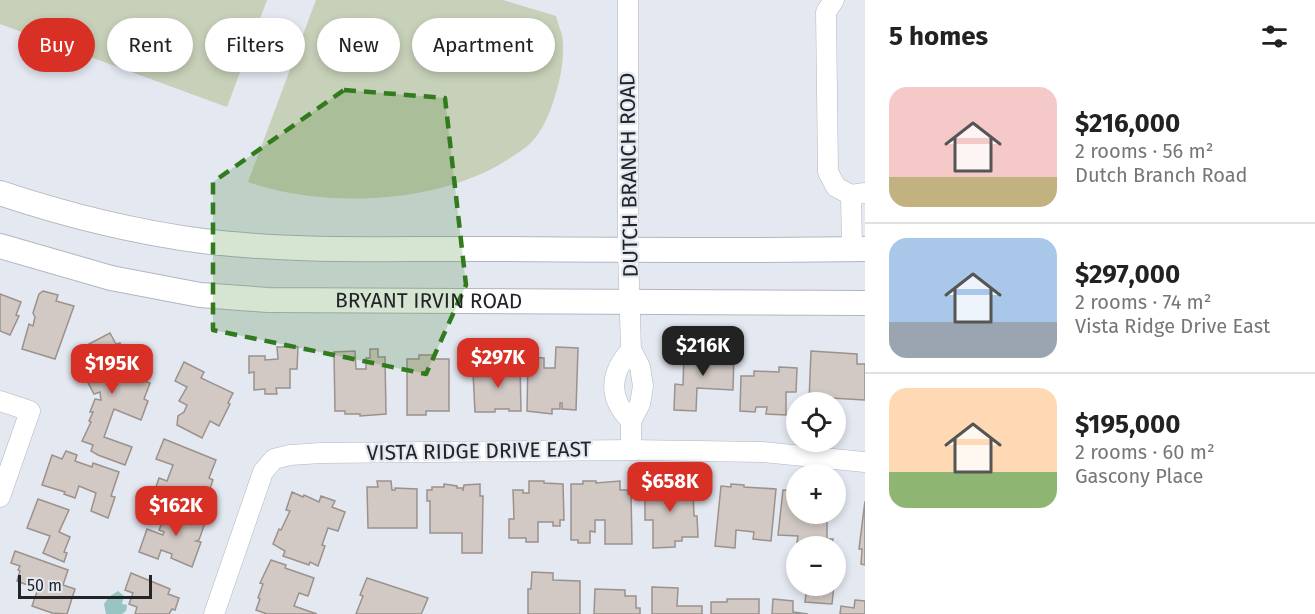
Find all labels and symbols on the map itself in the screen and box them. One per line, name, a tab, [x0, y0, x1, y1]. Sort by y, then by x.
street label: DUTCH BRANCH ROAD	[614, 72, 644, 278]
street label: BRYANT IRVIN ROAD	[335, 287, 522, 314]
pin: $216K	[661, 326, 745, 377]
pin: $297K	[456, 338, 540, 389]
pin: $195K	[70, 344, 154, 395]
street label: VISTA RIDGE DRIVE EAST	[366, 436, 592, 466]
pin: $658K	[628, 462, 712, 513]
pin: $162K	[134, 486, 218, 537]
scale bar	[18, 572, 152, 600]

